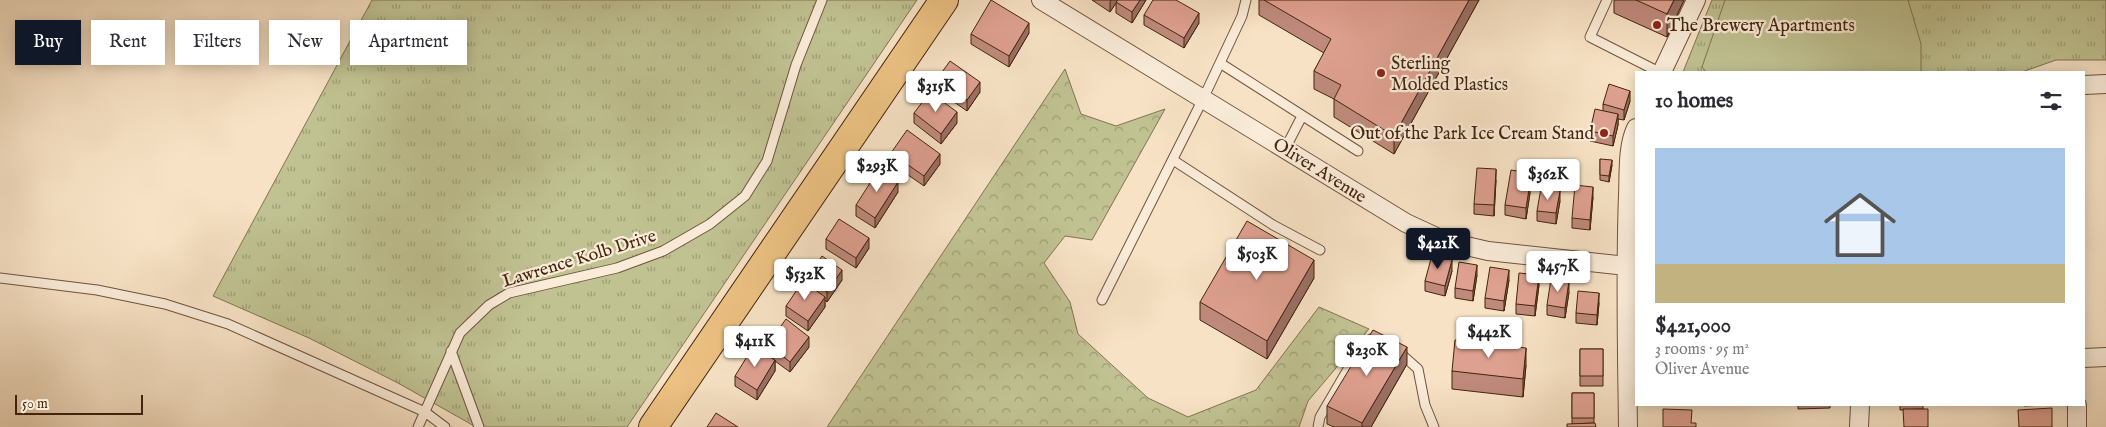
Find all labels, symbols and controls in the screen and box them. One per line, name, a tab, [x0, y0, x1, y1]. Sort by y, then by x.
place label: The Brewery Apartments	[1667, 15, 1855, 38]
marker: The Brewery Apartments	[1651, 19, 1663, 31]
chip: Buy	[15, 20, 81, 65]
chip: Rent	[91, 20, 165, 65]
chip: Filters	[175, 20, 259, 65]
chip: New	[269, 20, 340, 65]
chip: Apartment	[350, 20, 467, 65]
place label: Sterling Molded Plastics	[1391, 53, 1508, 97]
marker: Sterling Molded Plastics	[1375, 67, 1387, 79]
pin: $315K	[901, 70, 971, 113]
text: $315K	[917, 77, 955, 97]
icon: filters	[2037, 87, 2065, 115]
text: 10 homes	[1655, 88, 1733, 115]
place label: Out of the Park Ice Cream Stand	[1350, 123, 1594, 146]
marker: Out of the Park Ice Cream Stand	[1598, 127, 1610, 139]
street label: Oliver Avenue	[1268, 133, 1370, 209]
pin: $293K	[842, 150, 912, 193]
text: $293K	[857, 157, 897, 177]
pin: $362K	[1513, 158, 1583, 201]
text: $362K	[1528, 165, 1568, 185]
icon: home	[1815, 180, 1905, 270]
street label: Lawrence Kolb Drive	[500, 225, 659, 294]
pin: $421K	[1403, 228, 1473, 270]
text: $421K	[1417, 234, 1459, 254]
pin: $503K	[1222, 238, 1292, 281]
text: $503K	[1237, 245, 1277, 265]
pin: $457K	[1523, 250, 1593, 293]
text: $457K	[1537, 257, 1579, 277]
pin: $532K	[770, 258, 840, 301]
text: $532K	[785, 265, 825, 285]
text: $421,000	[1655, 313, 1731, 340]
pin: $442K	[1454, 316, 1524, 359]
text: $442K	[1467, 323, 1511, 343]
pin: $411K	[720, 326, 790, 368]
text: $411K	[735, 332, 775, 352]
pin: $230K	[1332, 334, 1402, 377]
text: 3 rooms · 95 m²	[1655, 340, 1749, 360]
text: $230K	[1346, 341, 1388, 361]
text: Oliver Avenue	[1655, 360, 1749, 380]
scale bar	[15, 392, 142, 415]
text: 50 m	[22, 395, 48, 413]

